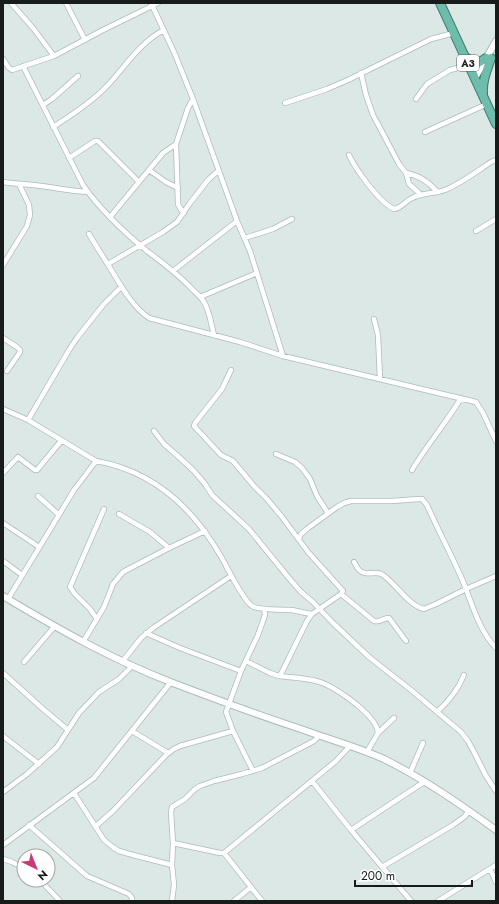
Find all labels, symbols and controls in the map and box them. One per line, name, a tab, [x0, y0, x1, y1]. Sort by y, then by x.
road number: A3	[457, 55, 479, 71]
north arrow	[16, 848, 56, 888]
scale bar	[355, 862, 472, 888]
text: N	[34, 866, 51, 884]
text: 200 m	[361, 867, 395, 885]

